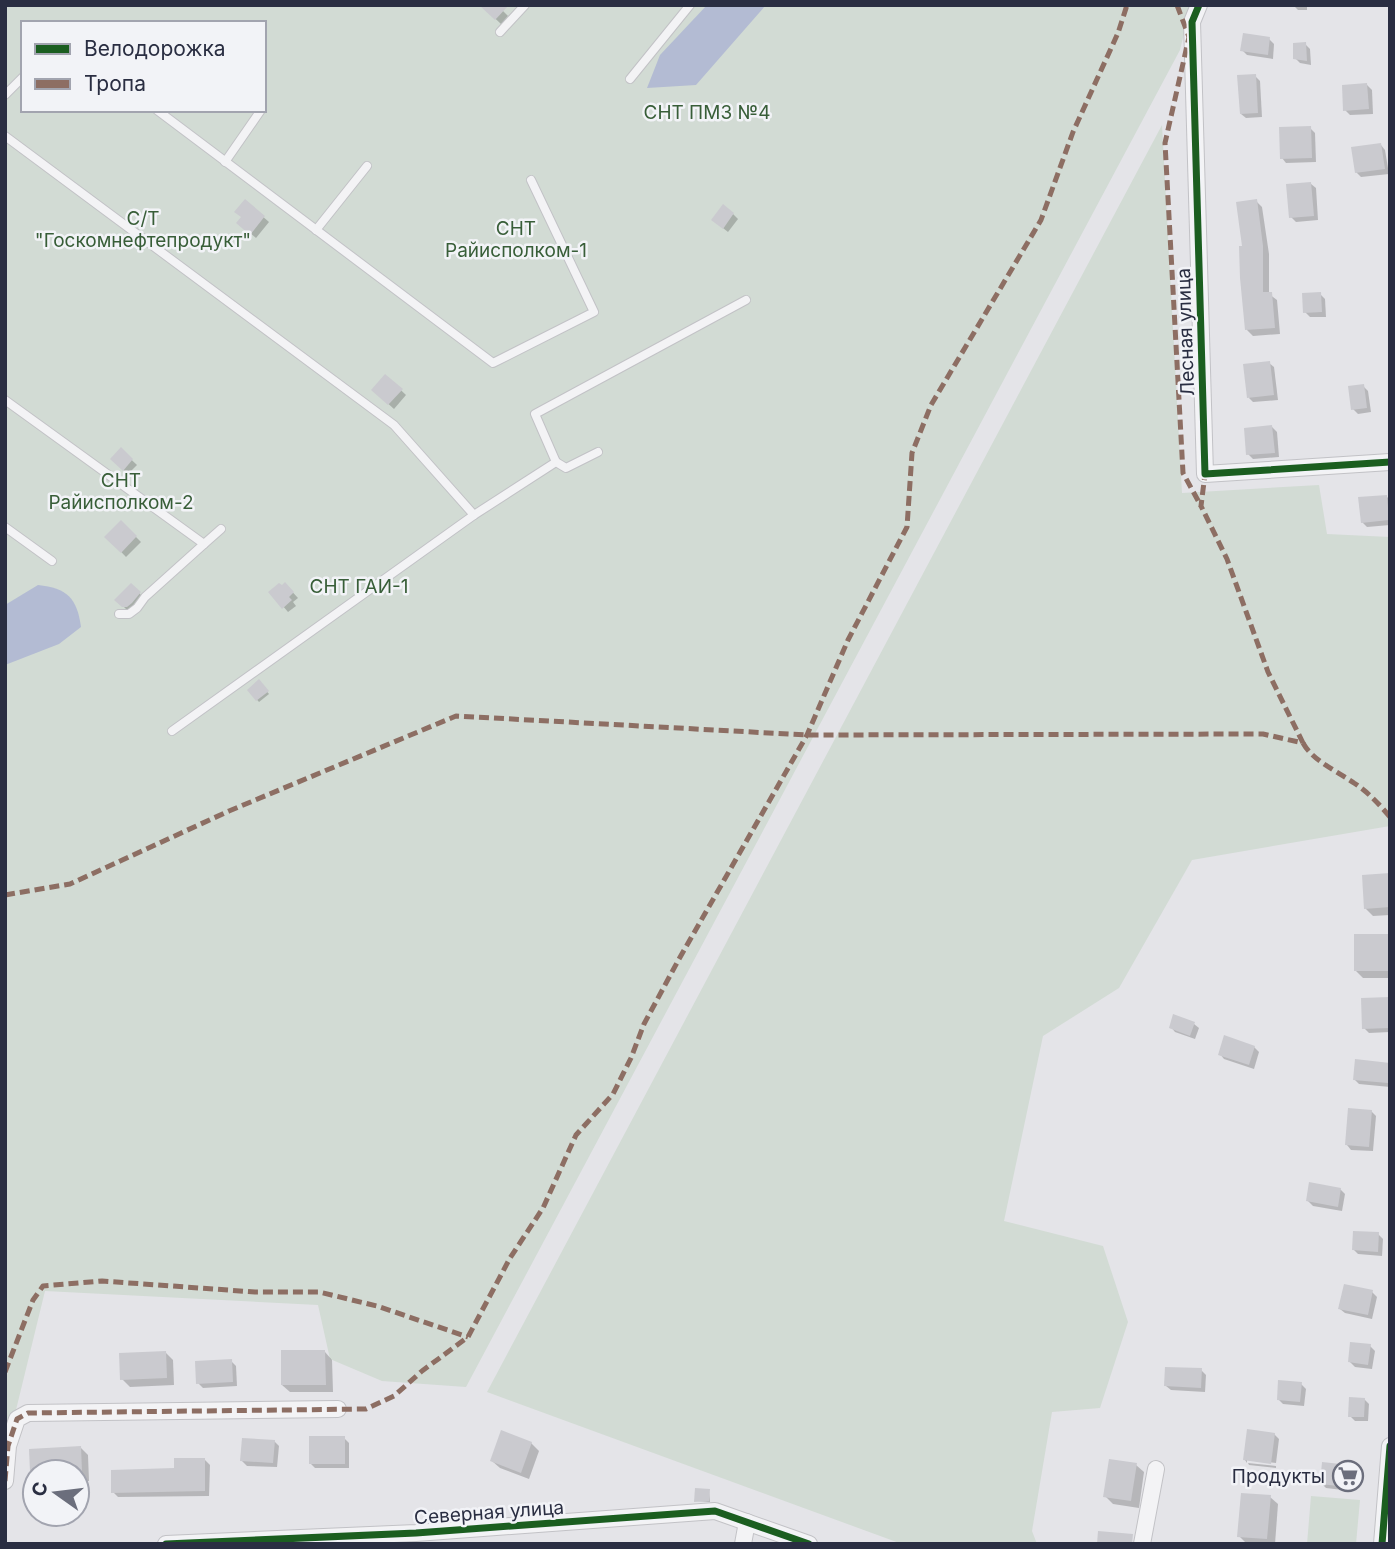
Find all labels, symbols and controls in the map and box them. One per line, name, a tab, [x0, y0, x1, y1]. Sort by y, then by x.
legend	[21, 21, 266, 112]
text: Велодорожка	[84, 36, 226, 61]
text: Тропа	[84, 71, 146, 96]
park label: СНТ ПМЗ №4	[644, 101, 771, 124]
park label: С/Т "Госкомнефтепродукт"	[35, 207, 251, 252]
park label: СНТ Райисполком-1	[445, 217, 587, 262]
street label: Лесная улица	[1172, 268, 1199, 396]
park label: СНТ Райисполком-2	[48, 469, 194, 514]
park label: СНТ ГАИ-1	[310, 575, 408, 598]
north arrow	[21, 1458, 91, 1528]
supermarket icon: Продукты	[1331, 1459, 1365, 1493]
place label: Продукты	[1232, 1465, 1325, 1488]
text: С	[27, 1479, 53, 1499]
street label: Северная улица	[413, 1496, 565, 1529]

